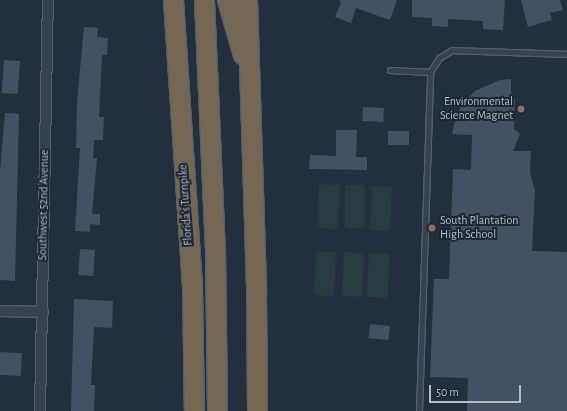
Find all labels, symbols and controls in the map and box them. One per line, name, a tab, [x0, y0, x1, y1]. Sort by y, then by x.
place label: Environmental Science Magnet	[440, 95, 513, 123]
marker: Environmental Science Magnet	[516, 104, 526, 114]
street label: Southwest 52nd Avenue	[36, 149, 52, 261]
street label: Florida's Turnpike	[176, 164, 196, 246]
place label: South Plantation High School	[440, 214, 518, 242]
marker: South Plantation High School	[427, 223, 437, 233]
scale bar	[431, 377, 523, 403]
text: 50 m	[436, 386, 459, 398]

